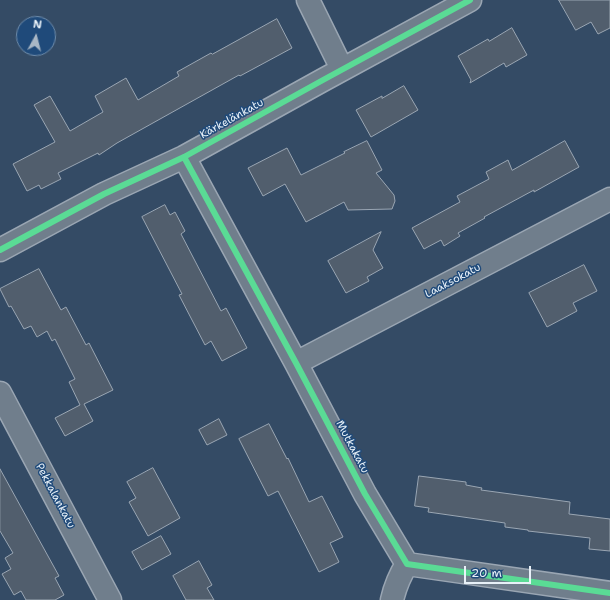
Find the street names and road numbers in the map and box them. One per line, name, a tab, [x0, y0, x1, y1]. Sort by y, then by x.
street label: Kärkelänkatu	[198, 96, 266, 142]
street label: Laaksokatu	[423, 261, 483, 301]
street label: Mutkakatu	[333, 418, 371, 476]
street label: Pekkalankatu	[32, 461, 78, 531]

